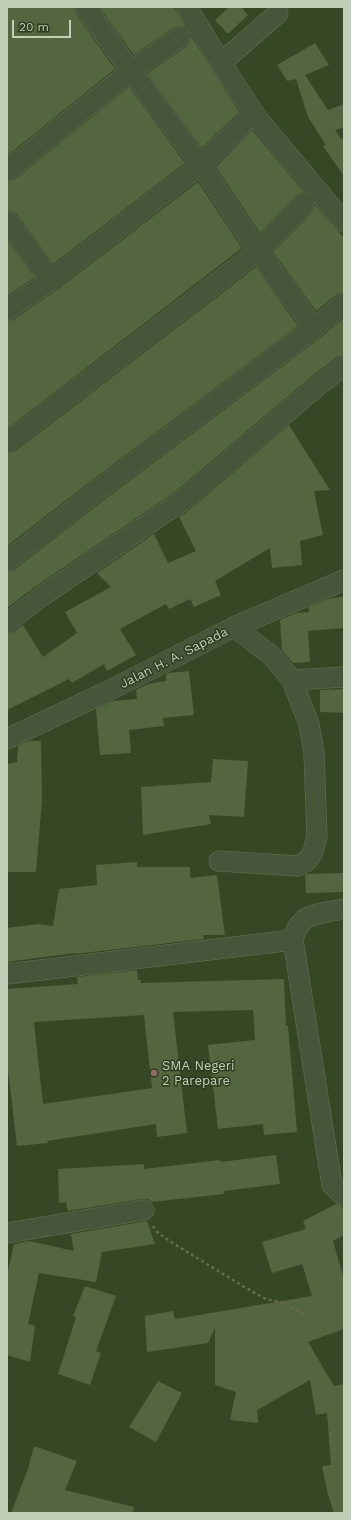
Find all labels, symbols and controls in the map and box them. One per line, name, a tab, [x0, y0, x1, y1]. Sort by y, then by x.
scale bar	[14, 12, 73, 38]
text: 20 m	[19, 20, 49, 34]
street label: Jalan H. A. Sapada	[117, 624, 231, 692]
place label: SMA Negeri 2 Parepare	[162, 1058, 235, 1089]
marker: SMA Negeri 2 Parepare	[149, 1068, 159, 1078]

